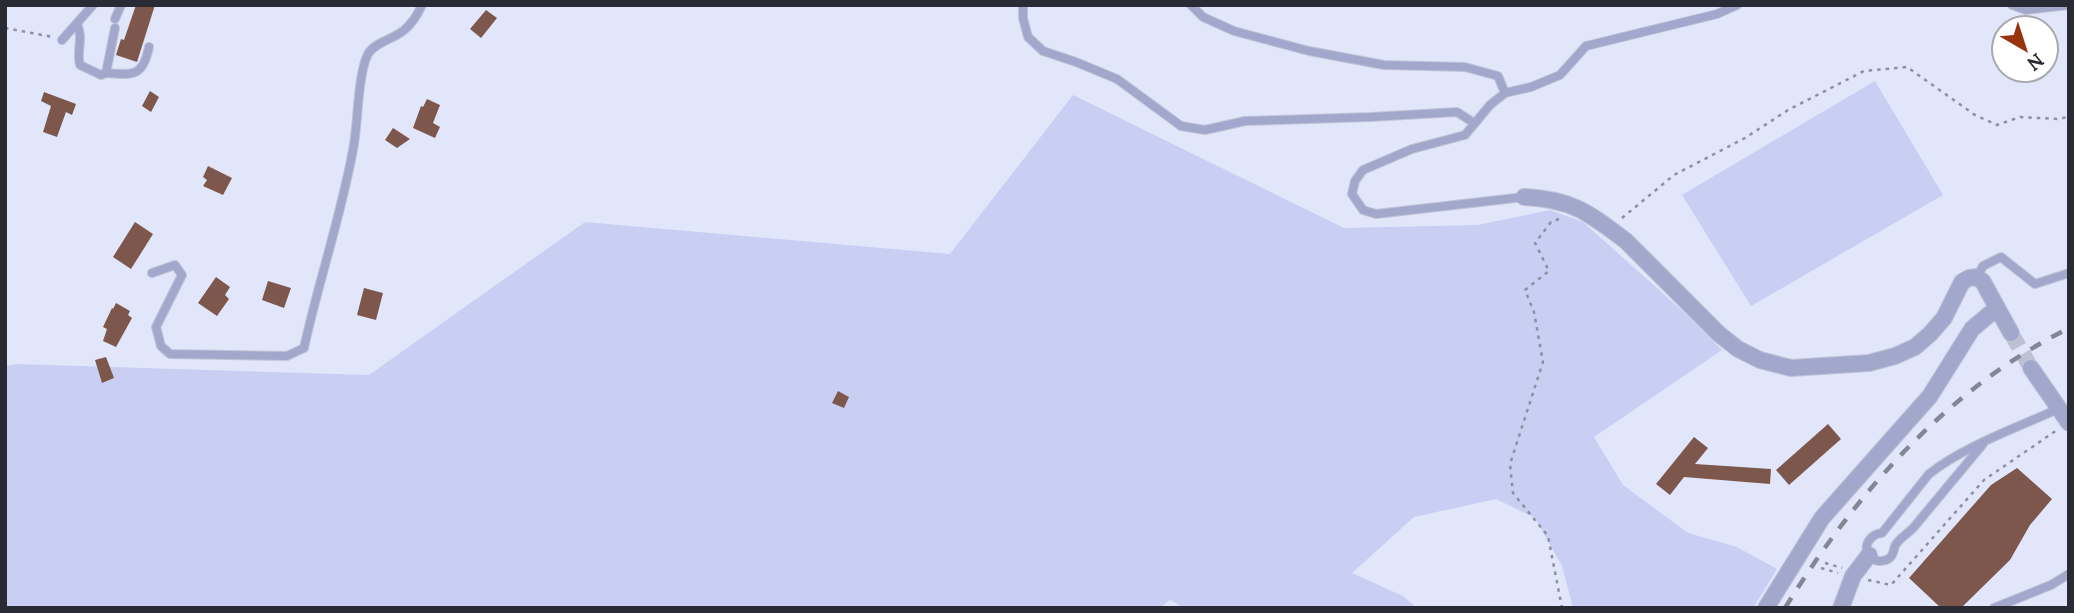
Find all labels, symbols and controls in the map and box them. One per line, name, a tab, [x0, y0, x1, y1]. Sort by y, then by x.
north arrow	[1990, 14, 2060, 84]
text: N	[2022, 48, 2049, 76]

